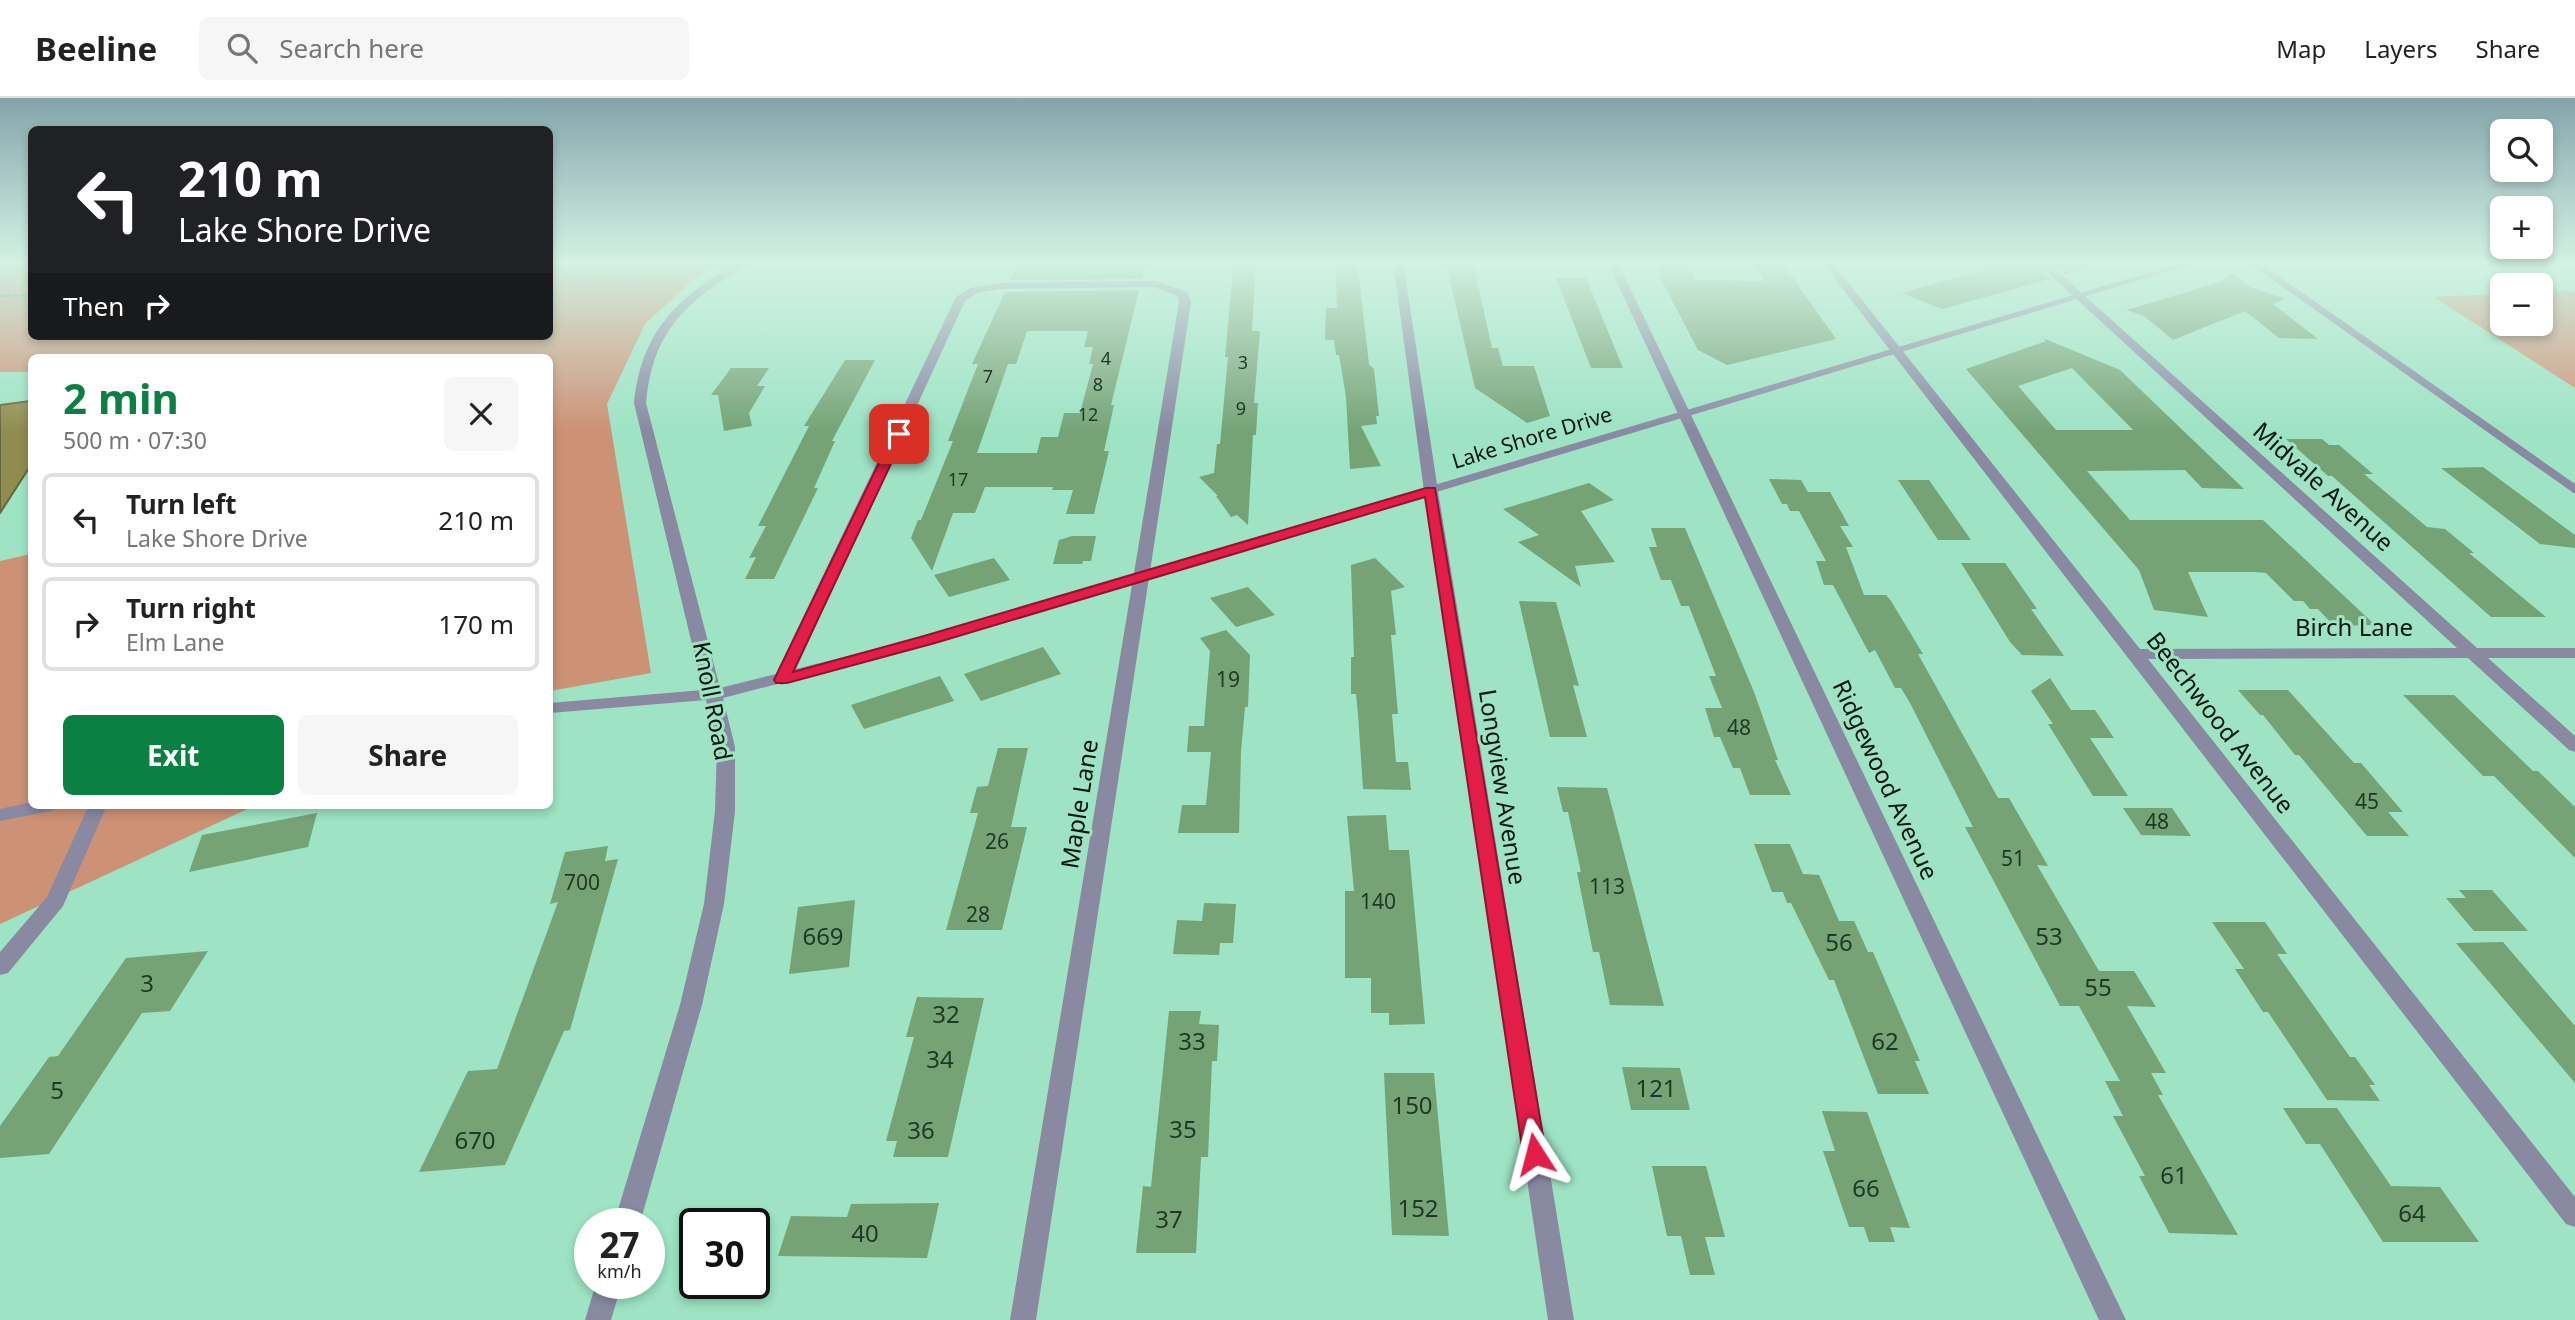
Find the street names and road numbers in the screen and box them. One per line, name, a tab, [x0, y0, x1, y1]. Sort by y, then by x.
street label: Lake Shore Drive	[1448, 399, 1615, 475]
street label: Midvale Avenue	[2247, 414, 2401, 558]
street label: Birch Lane	[2295, 610, 2413, 643]
street label: Beechwood Avenue	[2140, 624, 2303, 820]
street label: Knoll Road	[686, 638, 741, 763]
street label: Ridgewood Avenue	[1826, 674, 1947, 885]
street label: Longview Avenue	[1472, 687, 1535, 887]
street label: Maple Lane	[1052, 737, 1105, 871]

